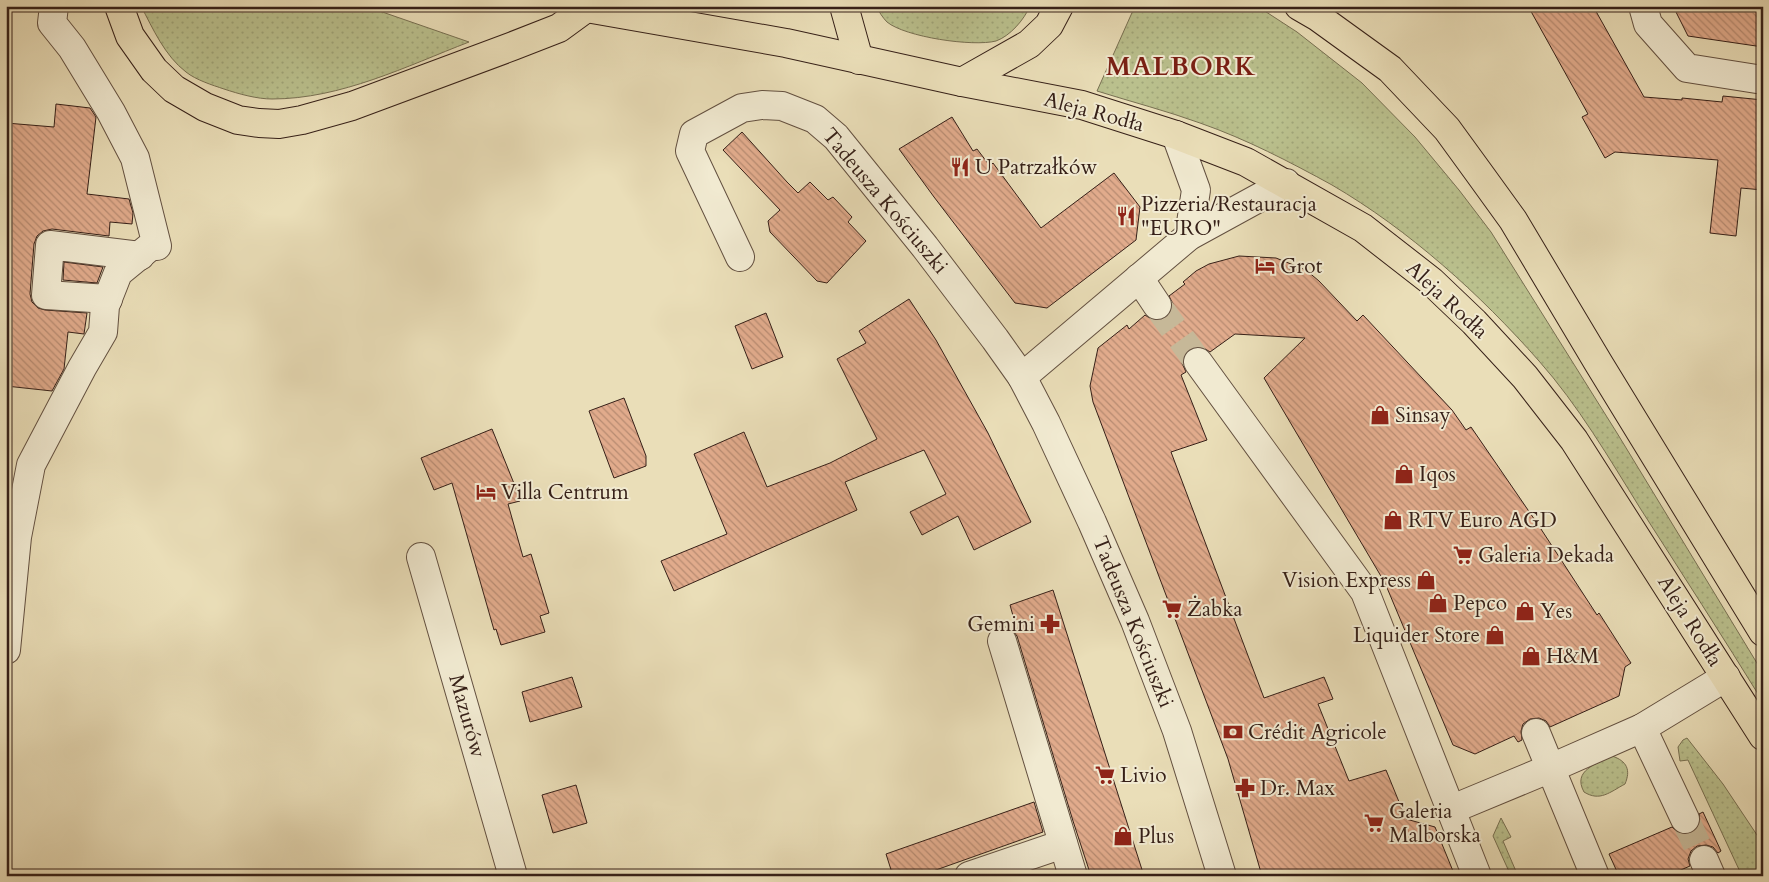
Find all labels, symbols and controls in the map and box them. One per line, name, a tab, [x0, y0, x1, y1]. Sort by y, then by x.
district label: MALBORK	[1106, 49, 1256, 84]
street label: Aleja Rodła	[1041, 85, 1147, 139]
street label: Tadeusza Kościuszki	[815, 122, 955, 280]
place label: U Patrzałków	[975, 153, 1097, 182]
restaurant icon: U Patrzałków	[949, 156, 971, 178]
place label: Pizzeria/Restauracja "EURO"	[1141, 190, 1317, 243]
restaurant icon: Pizzeria/Restauracja "EURO"	[1115, 205, 1137, 227]
place label: Grot	[1280, 252, 1323, 281]
street label: Aleja Rodła	[1400, 254, 1494, 346]
hotel icon: Grot	[1254, 255, 1276, 277]
place label: Sinsay	[1395, 401, 1451, 430]
shop icon: Sinsay	[1369, 404, 1391, 426]
place label: Iqos	[1419, 460, 1456, 489]
shop icon: Iqos	[1393, 463, 1415, 485]
place label: Villa Centrum	[501, 478, 629, 507]
hotel icon: Villa Centrum	[475, 481, 497, 503]
place label: RTV Euro AGD	[1408, 506, 1557, 535]
shop icon: RTV Euro AGD	[1382, 509, 1404, 531]
street label: Tadeusza Kościuszki	[1085, 532, 1181, 712]
place label: Galeria Dekada	[1478, 541, 1614, 570]
supermarket icon: Galeria Dekada	[1452, 544, 1474, 566]
place label: Vision Express	[1282, 566, 1411, 595]
shop icon: Vision Express	[1415, 569, 1437, 591]
street label: Aleja Rodła	[1651, 570, 1729, 672]
place label: Pepco	[1453, 589, 1507, 618]
shop icon: Pepco	[1427, 592, 1449, 614]
place label: Żabka	[1187, 595, 1243, 624]
place label: Yes	[1540, 597, 1572, 626]
supermarket icon: Żabka	[1161, 598, 1183, 620]
shop icon: Yes	[1514, 600, 1536, 622]
place label: Gemini	[967, 610, 1035, 639]
pharmacy icon: Gemini	[1039, 613, 1061, 635]
place label: Liquider Store	[1353, 621, 1480, 650]
shop icon: Liquider Store	[1484, 624, 1506, 646]
place label: H&M	[1546, 642, 1599, 671]
shop icon: H&M	[1520, 645, 1542, 667]
street label: Mazurów	[441, 671, 493, 761]
place label: Crédit Agricole	[1248, 718, 1387, 747]
bank icon: Crédit Agricole	[1222, 721, 1244, 743]
place label: Livio	[1120, 761, 1167, 790]
supermarket icon: Livio	[1094, 764, 1116, 786]
place label: Dr. Max	[1260, 774, 1336, 803]
pharmacy icon: Dr. Max	[1234, 777, 1256, 799]
place label: Galeria Malborska	[1389, 797, 1481, 850]
supermarket icon: Galeria Malborska	[1363, 812, 1385, 834]
place label: Plus	[1138, 822, 1174, 851]
shop icon: Plus	[1112, 825, 1134, 847]

